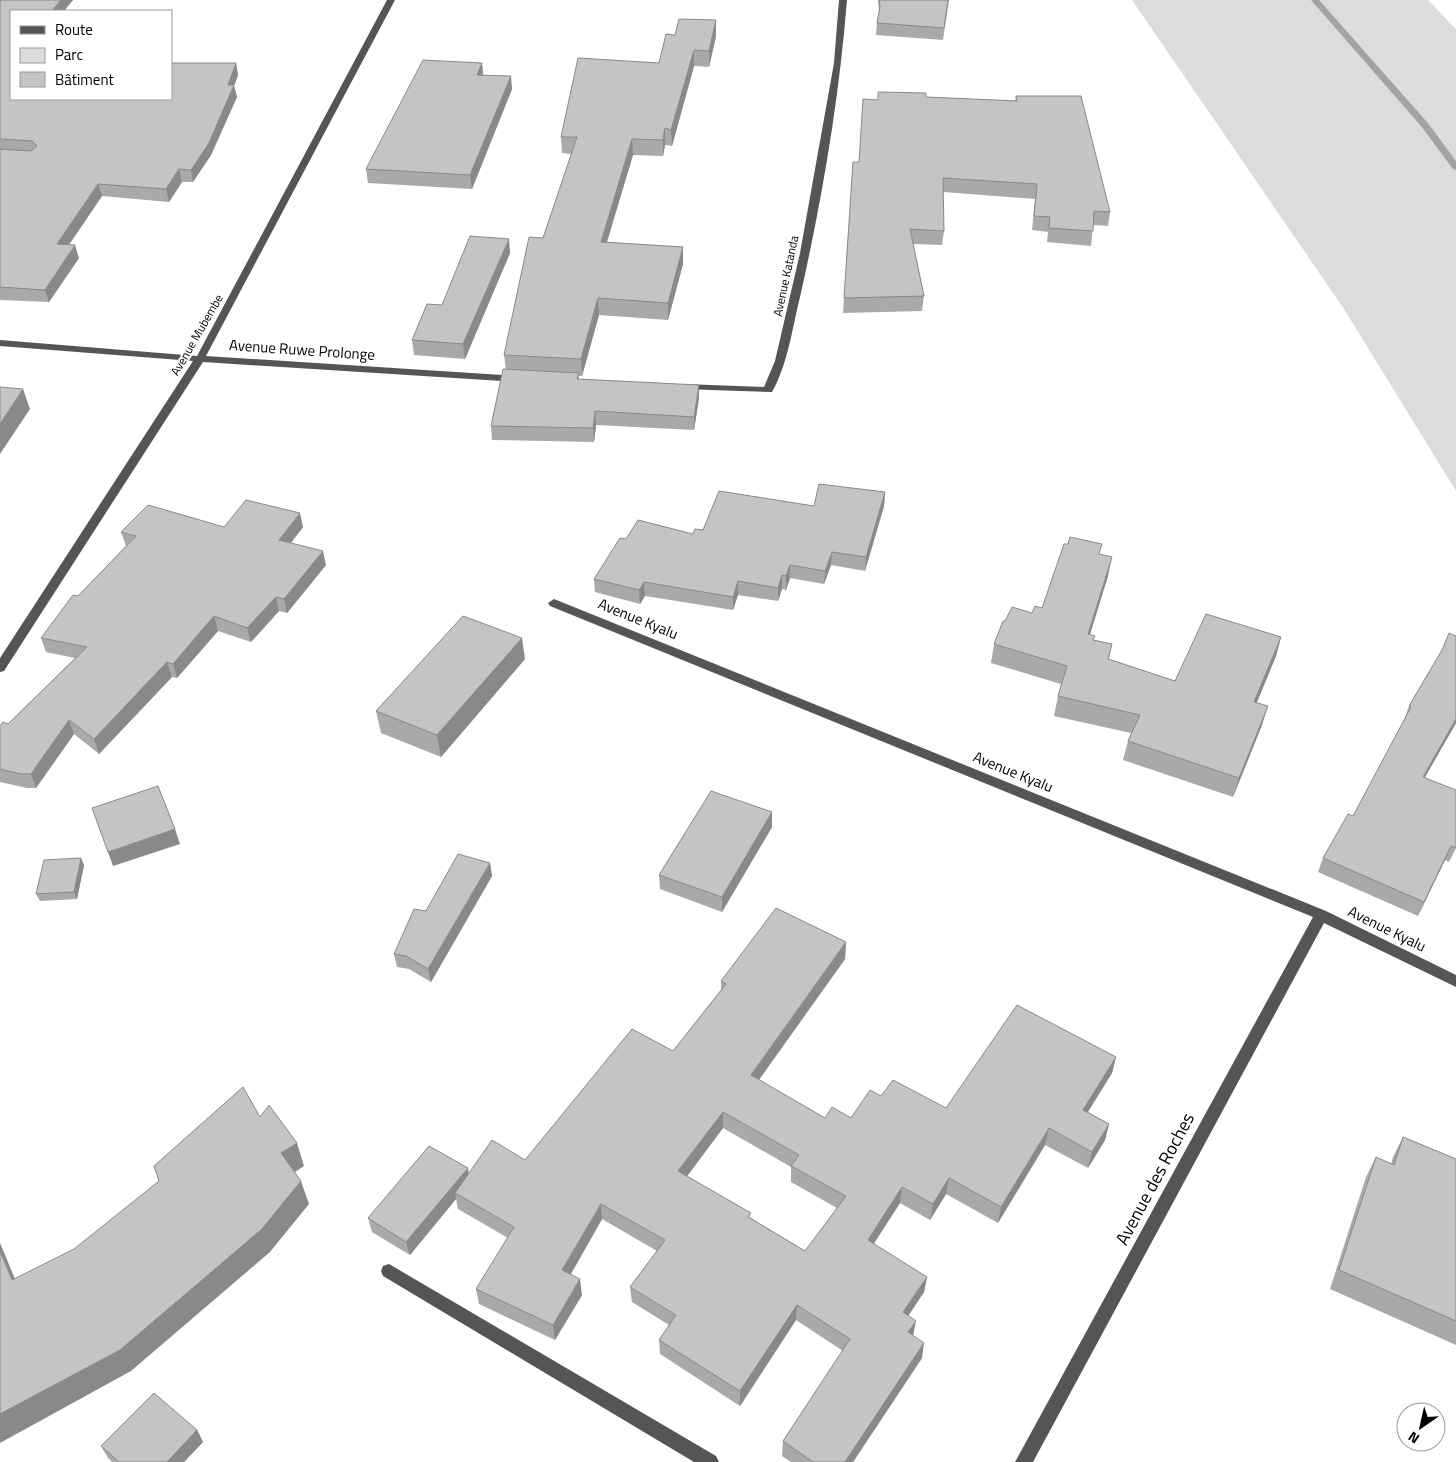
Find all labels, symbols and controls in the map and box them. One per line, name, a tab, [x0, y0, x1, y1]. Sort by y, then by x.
legend	[10, 10, 172, 100]
text: Route	[55, 18, 93, 41]
text: Parc	[55, 43, 83, 66]
text: Bâtiment	[55, 68, 114, 91]
street label: Avenue Katanda	[768, 234, 803, 318]
street label: Avenue Mubembe	[165, 290, 228, 379]
street label: Avenue Ruwe Prolonge	[228, 333, 376, 366]
street label: Avenue Kyalu	[595, 592, 682, 645]
street label: Avenue Kyalu	[970, 745, 1057, 798]
street label: Avenue Kyalu	[1344, 900, 1430, 957]
street label: Avenue des Roches	[1108, 1108, 1201, 1250]
north arrow	[1396, 1402, 1446, 1452]
text: N	[1404, 1427, 1423, 1450]

